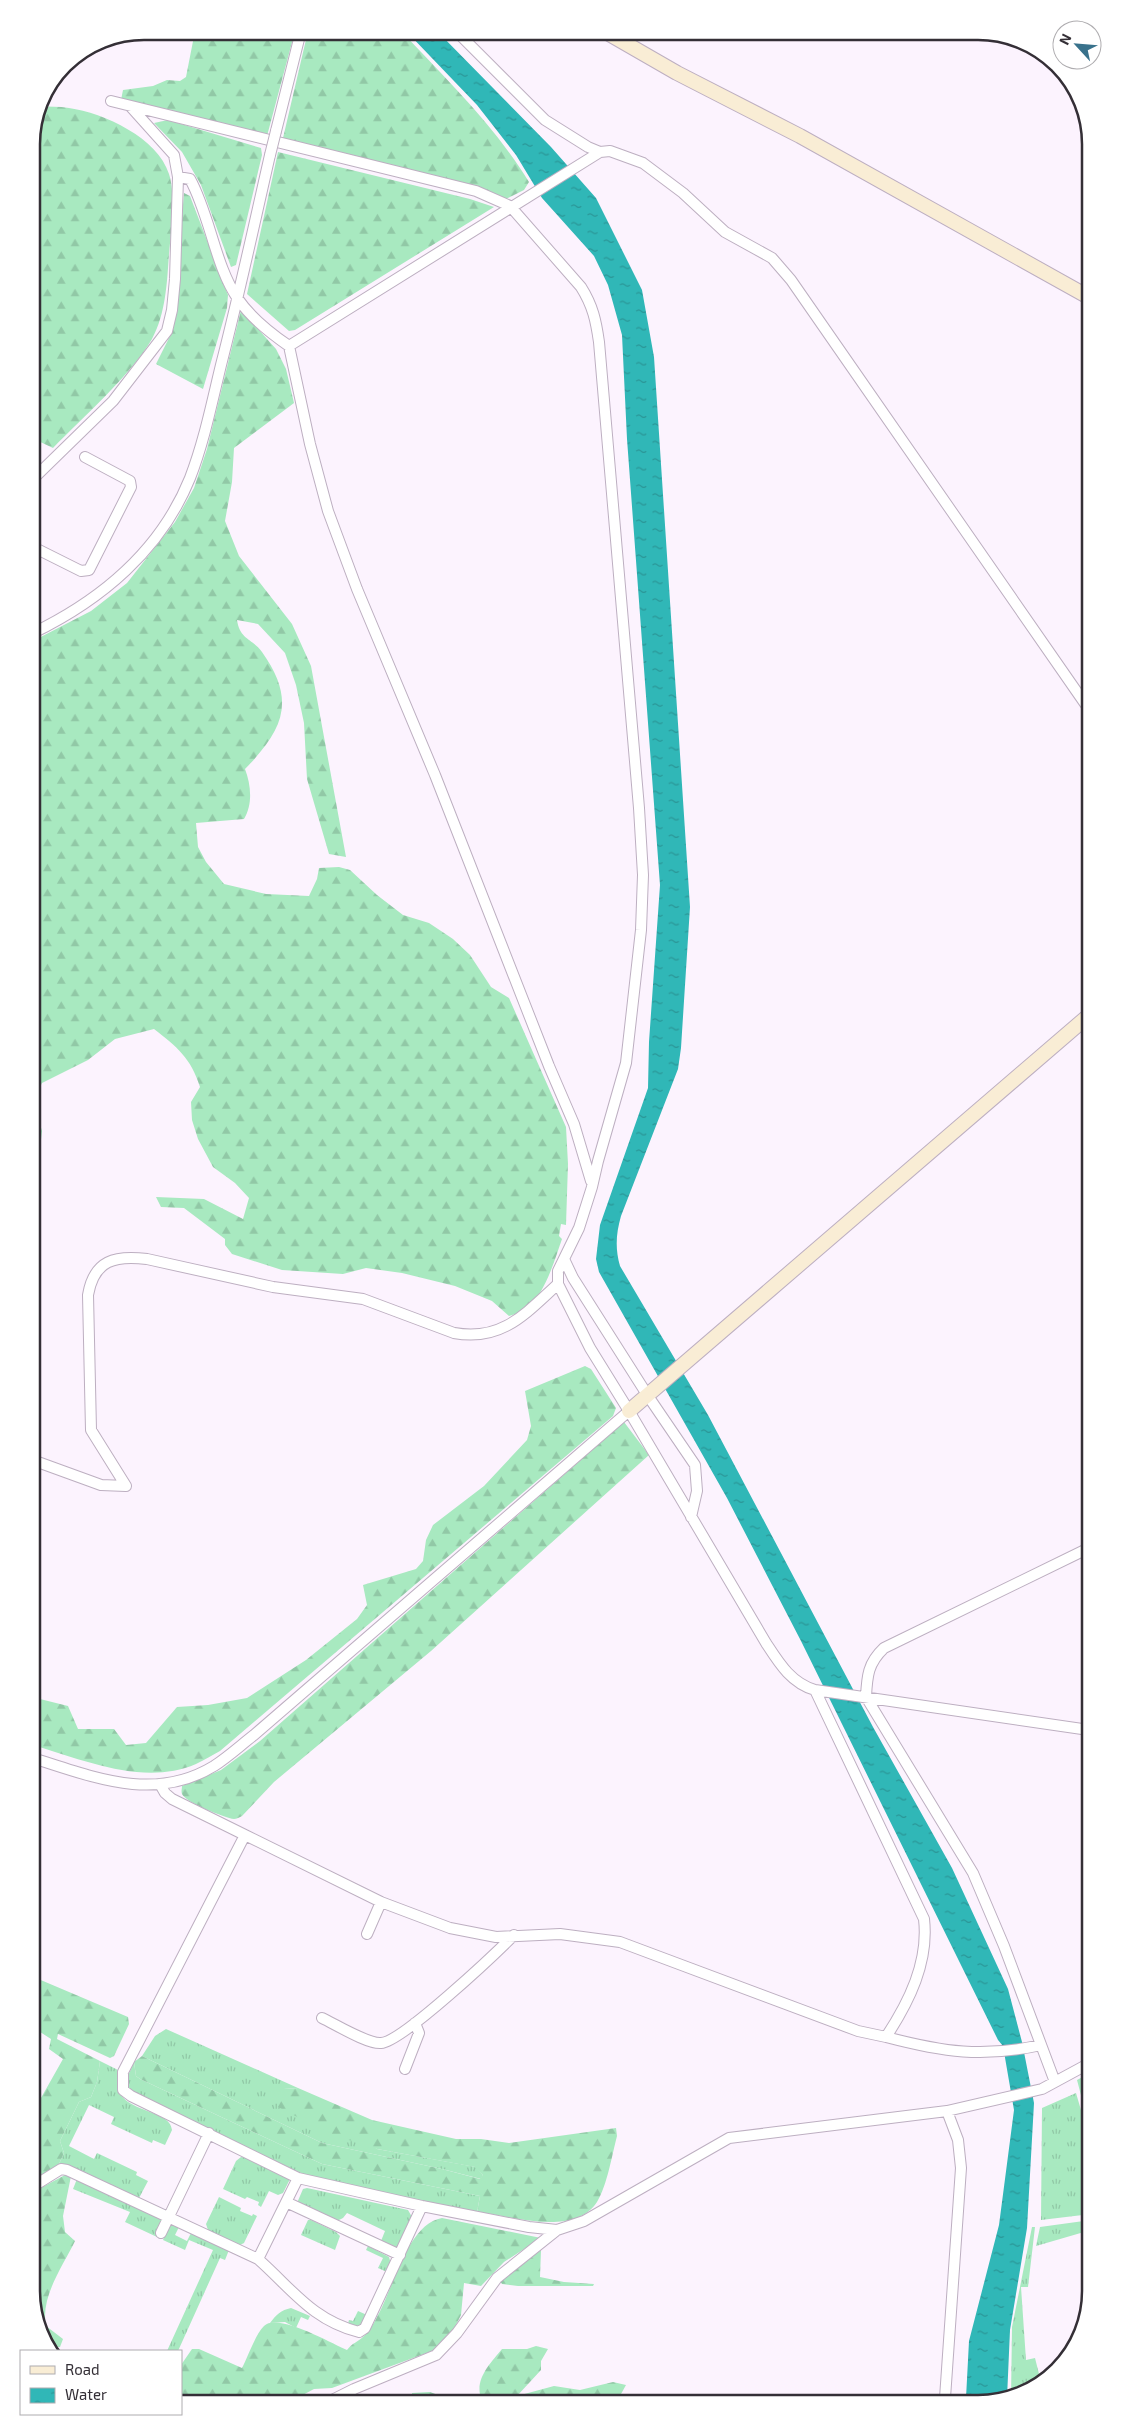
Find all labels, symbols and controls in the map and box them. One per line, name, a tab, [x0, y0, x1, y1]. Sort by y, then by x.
north arrow	[1052, 20, 1102, 70]
text: N	[1055, 31, 1075, 47]
legend	[20, 2350, 182, 2415]
text: Road	[65, 2360, 100, 2378]
text: Water	[65, 2385, 107, 2403]

